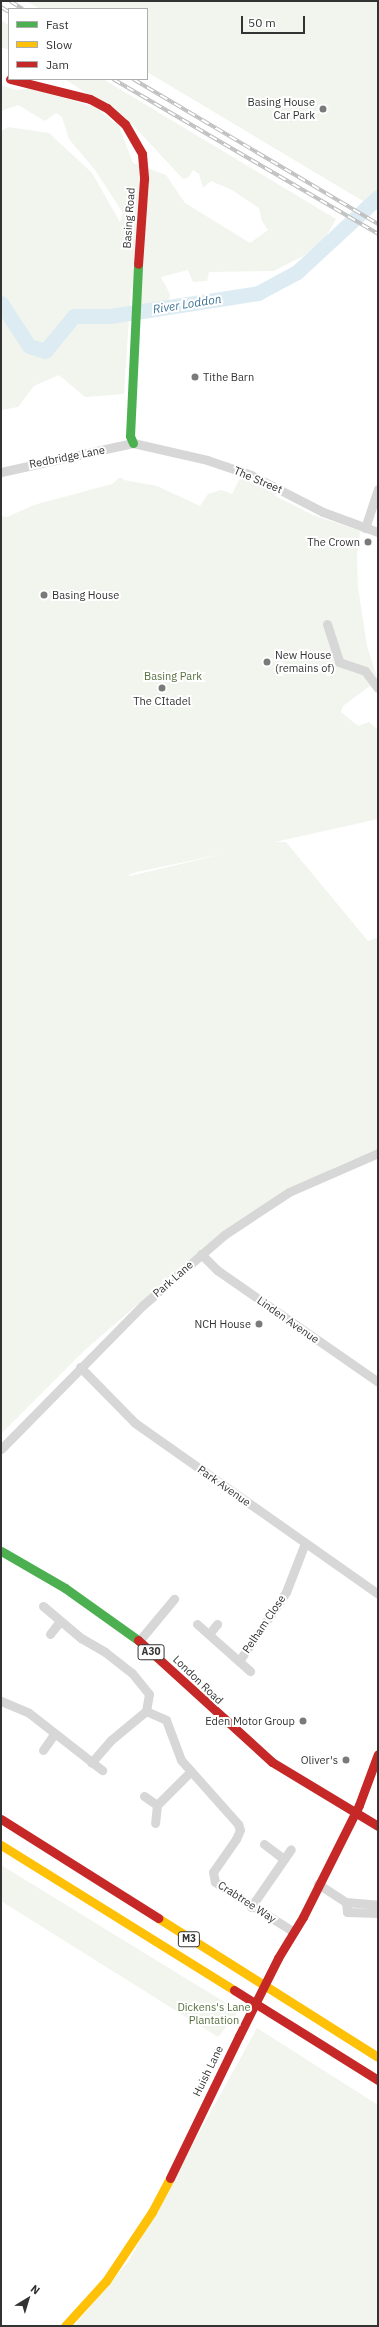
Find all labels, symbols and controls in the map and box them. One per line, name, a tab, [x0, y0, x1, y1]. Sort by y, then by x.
legend	[8, 8, 148, 80]
scale bar	[243, 8, 307, 34]
text: 50 m	[248, 15, 276, 30]
text: Fast	[46, 17, 69, 32]
text: Slow	[46, 37, 72, 52]
text: Jam	[46, 57, 69, 72]
place label: Basing House Car Park	[248, 96, 315, 122]
marker: Basing House Car Park	[318, 104, 328, 114]
street label: Basing Road	[120, 187, 138, 249]
water label: River Loddon	[152, 291, 222, 317]
place label: Tithe Barn	[203, 370, 254, 384]
marker: Tithe Barn	[190, 372, 200, 382]
street label: Redbridge Lane	[28, 443, 106, 471]
street label: The Street	[232, 464, 284, 496]
place label: The Crown	[307, 535, 360, 549]
marker: The Crown	[363, 537, 373, 547]
place label: Basing House	[52, 588, 119, 602]
marker: Basing House	[39, 590, 49, 600]
place label: New House (remains of)	[275, 649, 335, 675]
marker: New House (remains of)	[262, 657, 272, 667]
park label: Basing Park	[144, 669, 202, 683]
marker: The CItadel	[157, 683, 167, 693]
place label: The CItadel	[133, 694, 191, 708]
street label: Park Lane	[150, 1258, 196, 1300]
street label: Linden Avenue	[255, 1294, 321, 1346]
place label: NCH House	[194, 1317, 251, 1331]
marker: NCH House	[254, 1319, 264, 1329]
street label: Park Avenue	[195, 1463, 253, 1509]
street label: Pelham Close	[240, 1592, 288, 1656]
road number: A30	[137, 1644, 165, 1660]
street label: London Road	[170, 1653, 226, 1707]
place label: Eden Motor Group	[205, 1714, 295, 1728]
marker: Eden Motor Group	[298, 1716, 308, 1726]
place label: Oliver's	[301, 1753, 338, 1767]
marker: Oliver's	[341, 1755, 351, 1765]
street label: Crabtree Way	[216, 1878, 278, 1926]
road number: M3	[177, 1931, 201, 1947]
park label: Dickens's Lane Plantation	[177, 2001, 251, 2027]
street label: Huish Lane	[190, 2044, 226, 2098]
north arrow	[8, 2279, 48, 2319]
text: N	[28, 2282, 43, 2298]

